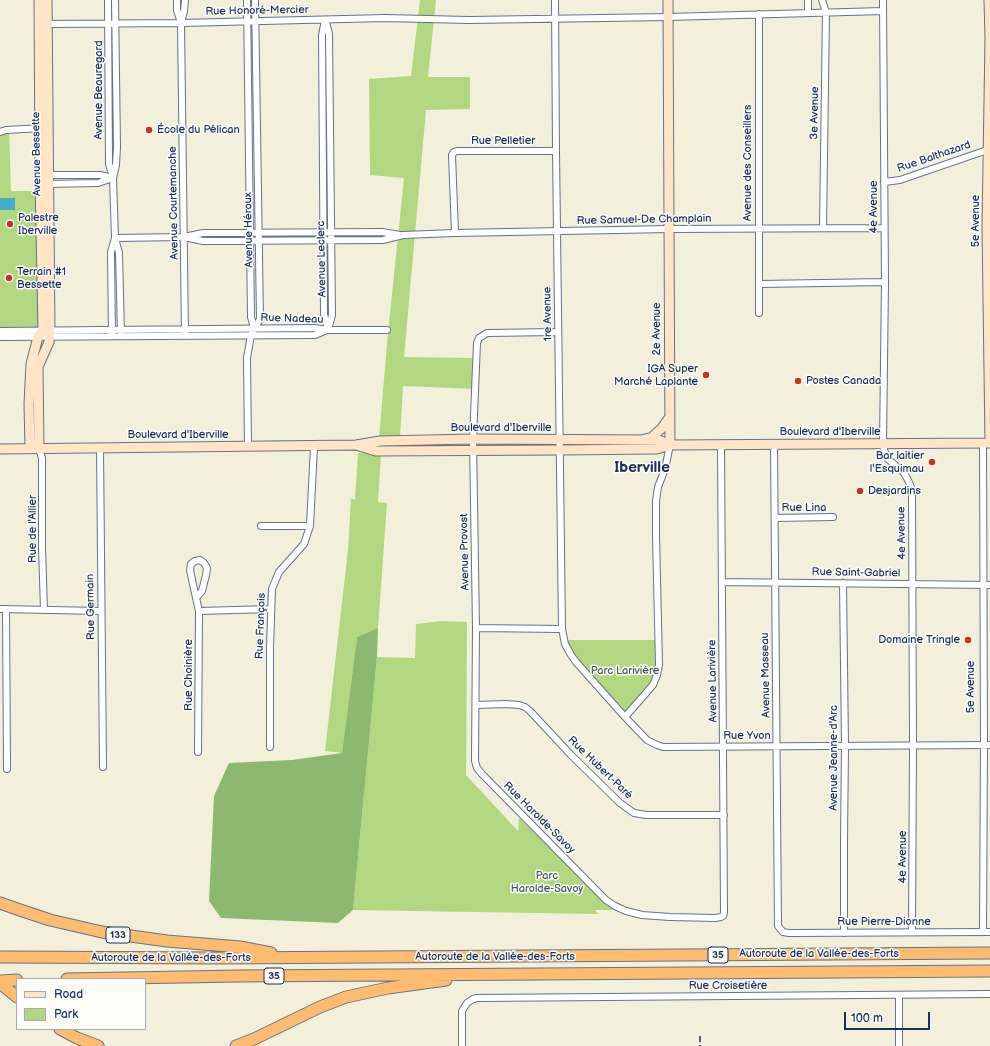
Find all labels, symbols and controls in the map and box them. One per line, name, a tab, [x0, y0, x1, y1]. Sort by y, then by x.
street label: Rue Honoré-Mercier	[205, 3, 309, 19]
street label: Avenue Beauregard	[92, 40, 106, 140]
street label: 3e Avenue	[808, 86, 822, 140]
street label: Avenue des Conseillers	[741, 105, 755, 221]
street label: Avenue Bessette	[30, 112, 44, 196]
place label: École du Pélican	[157, 123, 240, 137]
marker: École du Pélican	[144, 125, 154, 135]
street label: Rue Pelletier	[471, 134, 535, 148]
street label: Rue Balthazard	[896, 138, 972, 176]
street label: Avenue Courtemanche	[166, 146, 182, 260]
street label: 4e Avenue	[867, 180, 881, 234]
street label: Avenue Héroux	[242, 192, 256, 268]
street label: 5e Avenue	[969, 195, 983, 247]
place label: Palestre Iberville	[18, 211, 59, 237]
street label: Rue Samuel-De Champlain	[576, 212, 712, 228]
marker: Palestre Iberville	[5, 219, 15, 229]
street label: Avenue Leclerc	[315, 221, 329, 297]
place label: Terrain #1 Bessette	[17, 265, 66, 291]
marker: Terrain #1 Bessette	[4, 273, 14, 283]
street label: 1re Avenue	[541, 287, 555, 341]
street label: 2e Avenue	[650, 303, 664, 355]
street label: Rue Nadeau	[260, 311, 324, 327]
place label: IGA Super Marché Laplante	[614, 362, 698, 388]
marker: IGA Super Marché Laplante	[701, 370, 711, 380]
place label: Postes Canada	[806, 374, 881, 388]
marker: Postes Canada	[793, 376, 803, 386]
street label: Boulevard d'Iberville	[450, 421, 552, 435]
street label: Boulevard d'Iberville	[779, 425, 881, 439]
street label: Boulevard d'Iberville	[127, 428, 229, 442]
place label: Bar laitier l'Esquimau	[870, 449, 924, 475]
marker: Bar laitier l'Esquimau	[927, 457, 937, 467]
district label: Iberville	[614, 459, 670, 477]
place label: Desjardins	[868, 484, 921, 498]
marker: Desjardins	[855, 486, 865, 496]
street label: Rue de l'Allier	[26, 495, 40, 563]
street label: Rue Lina	[782, 501, 826, 515]
street label: 4e Avenue	[895, 506, 909, 560]
street label: Avenue Provost	[458, 513, 472, 591]
street label: Rue Saint-Gabriel	[812, 566, 900, 580]
street label: Rue Germain	[84, 574, 98, 640]
street label: Rue François	[253, 593, 269, 659]
street label: Avenue Masseau	[759, 632, 773, 718]
place label: Domaine Tringle	[878, 633, 960, 647]
marker: Domaine Tringle	[963, 635, 973, 645]
street label: Rue Choinière	[182, 639, 196, 711]
street label: Avenue Larivière	[706, 639, 720, 723]
street label: 5e Avenue	[964, 661, 978, 713]
park label: Parc Larivière	[591, 664, 659, 678]
street label: Avenue Jeanne-d'Arc	[827, 705, 841, 811]
street label: Rue Yvon	[723, 729, 771, 743]
street label: Rue Hubert-Paré	[565, 734, 635, 802]
street label: Rue Harolde-Savoy	[500, 779, 578, 857]
street label: 4e Avenue	[896, 830, 910, 884]
park label: Parc Harolde-Savoy	[511, 869, 583, 895]
street label: Rue Pierre-Dionne	[837, 915, 931, 929]
road number: 133	[106, 927, 130, 943]
road number: 35	[708, 947, 728, 963]
street label: Autoroute de la Vallée-des-Forts	[739, 947, 899, 961]
street label: Autoroute de la Vallée-des-Forts	[415, 950, 575, 964]
street label: Autoroute de la Vallée-des-Forts	[91, 951, 251, 965]
road number: 35	[264, 968, 284, 984]
legend	[16, 978, 146, 1030]
street label: Rue Croisetière	[689, 979, 767, 993]
text: Road	[54, 987, 83, 1002]
scale bar	[846, 1004, 932, 1030]
text: Park	[54, 1007, 78, 1022]
text: 100 m	[851, 1011, 883, 1026]

